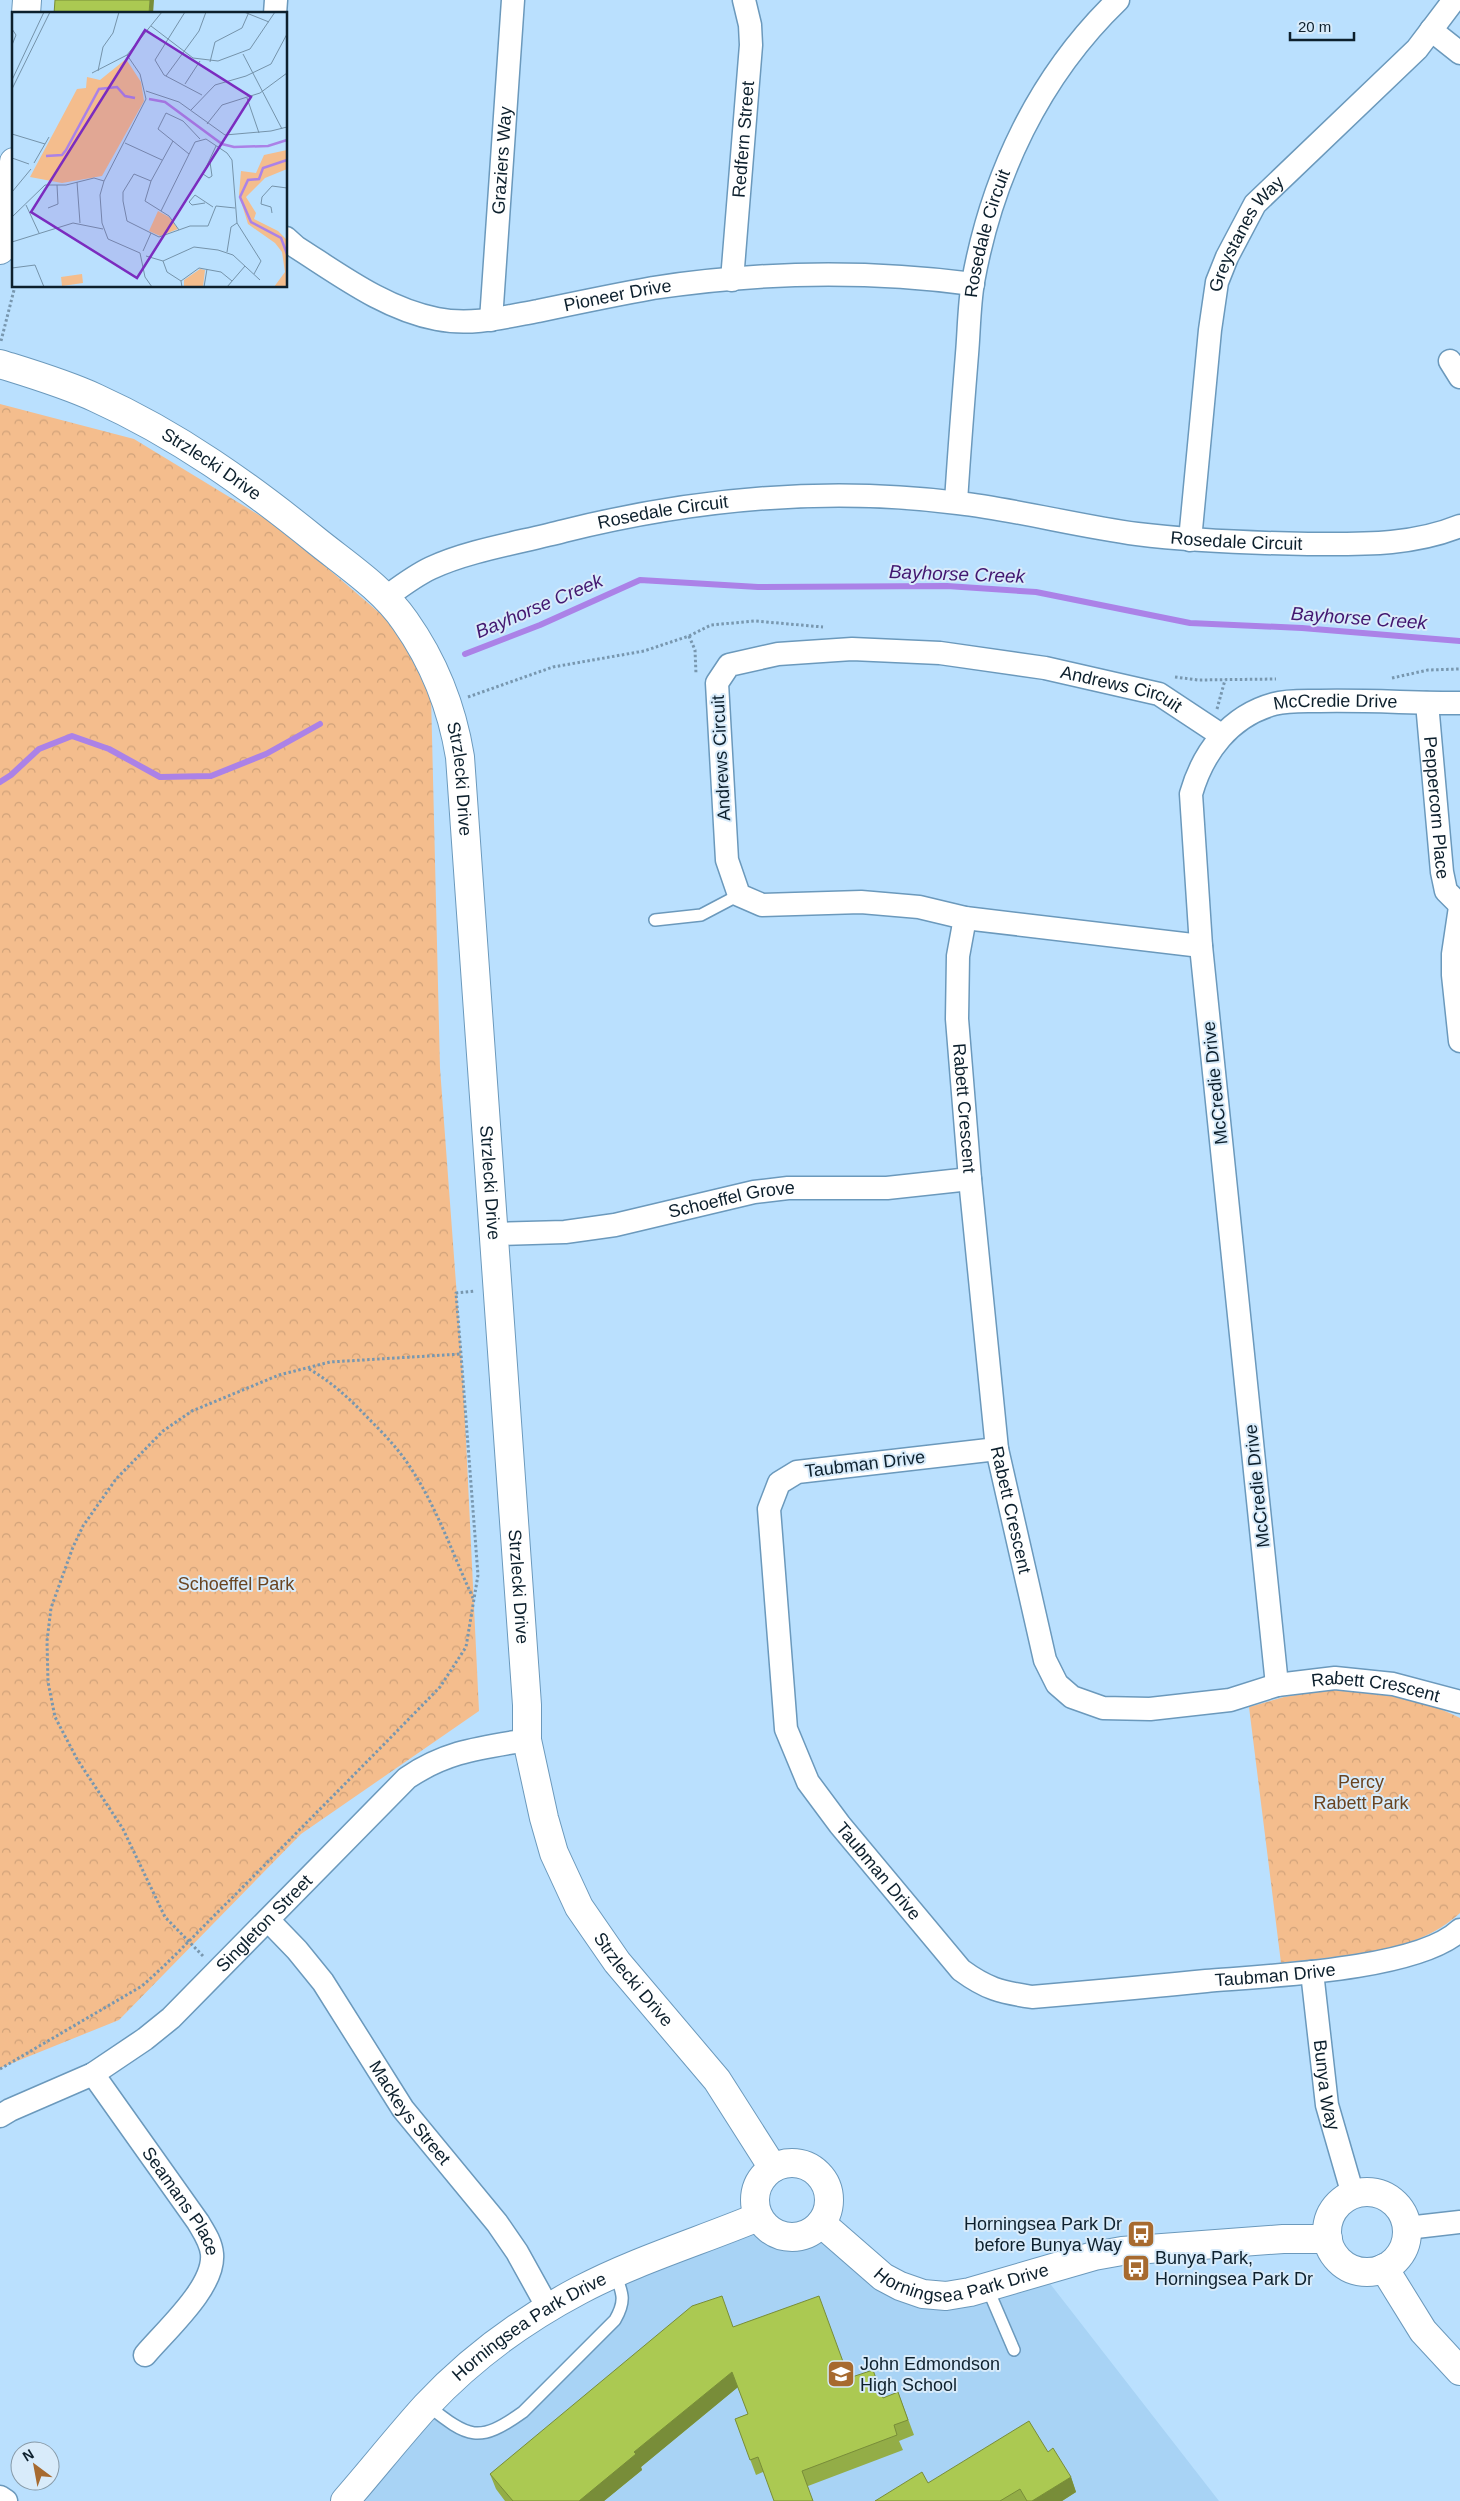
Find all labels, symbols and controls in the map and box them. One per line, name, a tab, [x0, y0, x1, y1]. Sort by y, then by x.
scale bar	[1290, 10, 1354, 42]
inset map	[12, 12, 288, 288]
text: 20 m	[1298, 18, 1331, 35]
street label: Redfern Street	[729, 80, 758, 199]
street label: Graziers Way	[488, 106, 516, 215]
street label: Rosedale Circuit	[961, 167, 1014, 299]
street label: Greystanes Way	[1206, 172, 1288, 293]
street label: Pioneer Drive	[562, 275, 673, 315]
street label: Strzlecki Drive	[158, 424, 265, 504]
street label: Rosedale Circuit	[596, 492, 729, 533]
street label: Rosedale Circuit	[1170, 528, 1303, 554]
water label: Bayhorse Creek	[889, 561, 1027, 587]
water label: Bayhorse Creek	[472, 569, 607, 642]
water label: Bayhorse Creek	[1290, 603, 1429, 633]
street label: Andrews Circuit	[1059, 662, 1186, 716]
street label: McCredie Drive	[1272, 691, 1398, 714]
street label: Andrews Circuit	[708, 695, 734, 821]
street label: Strzlecki Drive	[443, 720, 476, 837]
street label: Peppercorn Place	[1420, 735, 1453, 881]
street label: McCredie Drive	[1199, 1020, 1231, 1146]
street label: Rabett Crescent	[949, 1042, 979, 1174]
street label: Strzlecki Drive	[476, 1125, 504, 1241]
street label: Schoeffel Grove	[666, 1178, 795, 1222]
street label: McCredie Drive	[1241, 1423, 1273, 1549]
street label: Rabett Crescent	[987, 1444, 1035, 1576]
street label: Taubman Drive	[804, 1447, 926, 1481]
street label: Strzlecki Drive	[505, 1529, 533, 1645]
park label: Schoeffel Park	[178, 1574, 295, 1594]
street label: Rabett Crescent	[1310, 1668, 1442, 1706]
park label: Percy Rabett Park	[1313, 1772, 1410, 1813]
street label: Taubman Drive	[832, 1818, 925, 1924]
street label: Singleton Street	[212, 1871, 316, 1976]
street label: Strzlecki Drive	[590, 1929, 677, 2031]
street label: Taubman Drive	[1214, 1959, 1337, 1990]
street label: Bunya Way	[1310, 2039, 1344, 2133]
street label: Mackeys Street	[365, 2057, 455, 2169]
street label: Seamans Place	[138, 2143, 222, 2257]
place label: Horningsea Park Dr before Bunya Way	[964, 2214, 1122, 2255]
bus stop icon: Horningsea Park Dr before Bunya Way	[1126, 2219, 1156, 2249]
place label: Bunya Park, Horningsea Park Dr	[1155, 2248, 1313, 2289]
bus stop icon: Bunya Park, Horningsea Park Dr	[1121, 2253, 1151, 2283]
street label: Horningsea Park Drive	[872, 2254, 1054, 2278]
text: Horningsea Park Drive	[870, 2260, 1051, 2306]
street label: Horningsea Park Drive	[448, 2269, 609, 2385]
place label: John Edmondson High School	[860, 2354, 1000, 2395]
school or university icon: John Edmondson High School	[826, 2359, 856, 2389]
north arrow	[10, 2441, 60, 2491]
text: N	[20, 2446, 37, 2464]

